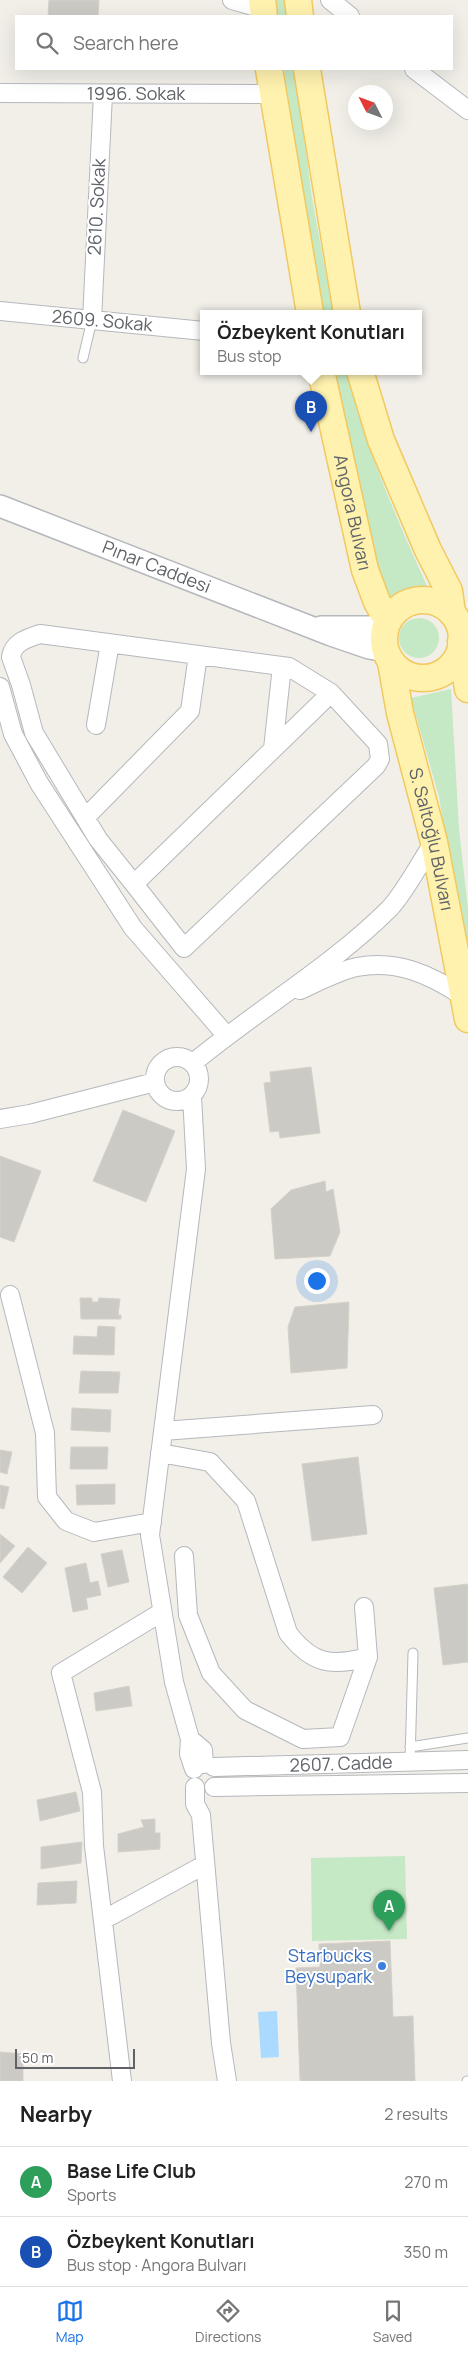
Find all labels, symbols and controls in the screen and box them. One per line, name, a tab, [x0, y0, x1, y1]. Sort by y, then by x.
search box	[15, 15, 453, 70]
icon: search	[33, 29, 61, 57]
text: Search here	[73, 30, 179, 56]
street label: 1996. Sokak	[87, 81, 186, 105]
north arrow	[348, 85, 393, 130]
street label: 2610. Sokak	[81, 157, 111, 256]
street label: 2609. Sokak	[51, 304, 154, 336]
popup	[200, 310, 422, 375]
text: Özbeykent Konutları	[217, 319, 405, 345]
text: Bus stop	[217, 345, 282, 367]
pin: B	[295, 391, 327, 432]
street label: Angora Bulvarı	[329, 452, 378, 573]
street label: Pınar Caddesi	[99, 534, 215, 598]
street label: S. Saltoğlu Bulvarı	[404, 765, 460, 913]
your location	[304, 1268, 330, 1294]
street label: 2607. Cadde	[289, 1749, 393, 1777]
pin: A	[373, 1890, 405, 1931]
place label: Starbucks Beysupark	[285, 1943, 373, 1988]
marker: Starbucks Beysupark	[376, 1960, 388, 1972]
scale bar	[15, 2046, 135, 2069]
text: 50 m	[22, 2048, 53, 2067]
text: Nearby	[20, 2100, 92, 2128]
text: 2 results	[384, 2103, 448, 2125]
text: Base Life Club	[67, 2158, 196, 2184]
text: A	[31, 2171, 41, 2193]
text: 270 m	[404, 2171, 448, 2193]
text: Sports	[67, 2184, 116, 2206]
text: Özbeykent Konutları	[67, 2228, 255, 2254]
text: B	[31, 2241, 41, 2263]
text: 350 m	[403, 2241, 448, 2263]
text: Bus stop · Angora Bulvarı	[67, 2254, 247, 2276]
tab: Map	[56, 2297, 84, 2346]
tab: Directions	[195, 2297, 261, 2346]
tab: Saved	[373, 2297, 412, 2346]

